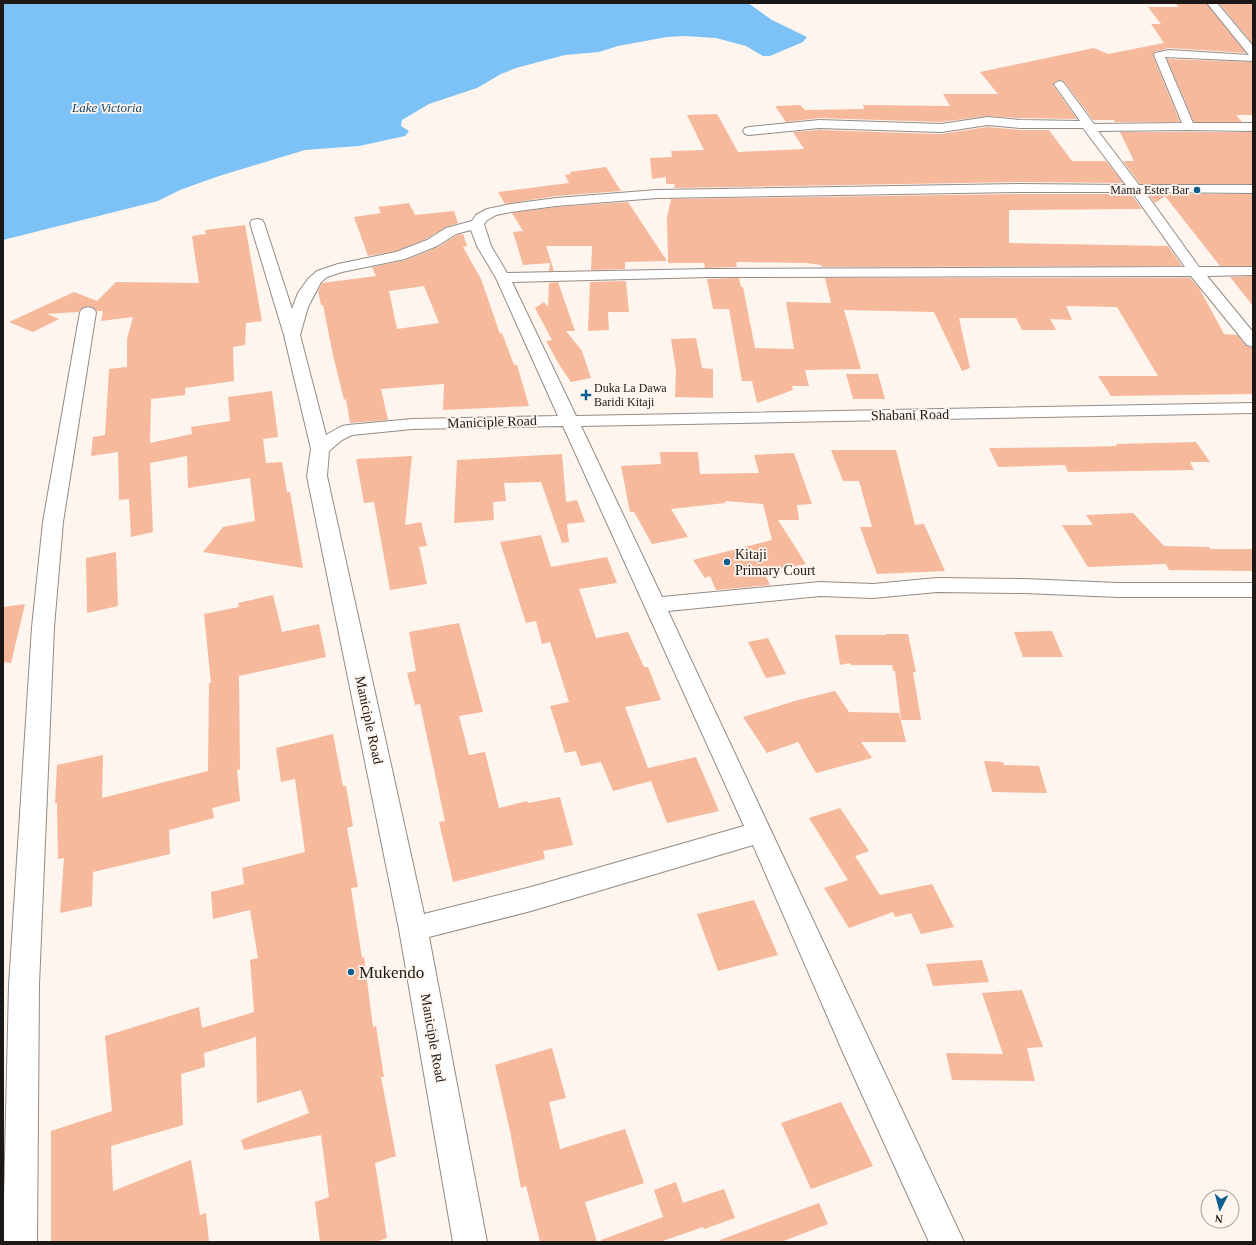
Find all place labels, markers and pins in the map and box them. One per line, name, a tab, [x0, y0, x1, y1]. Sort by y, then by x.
place label: Mama Ester Bar	[1110, 183, 1189, 197]
marker: Mama Ester Bar	[1192, 185, 1202, 195]
place label: Duka La Dawa Baridi Kitaji	[594, 381, 667, 409]
marker: Duka La Dawa Baridi Kitaji	[581, 390, 591, 400]
place label: Kitaji Primary Court	[735, 547, 816, 578]
marker: Kitaji Primary Court	[722, 557, 732, 567]
place label: Mukendo	[359, 963, 424, 982]
marker: Mukendo	[346, 967, 356, 977]

